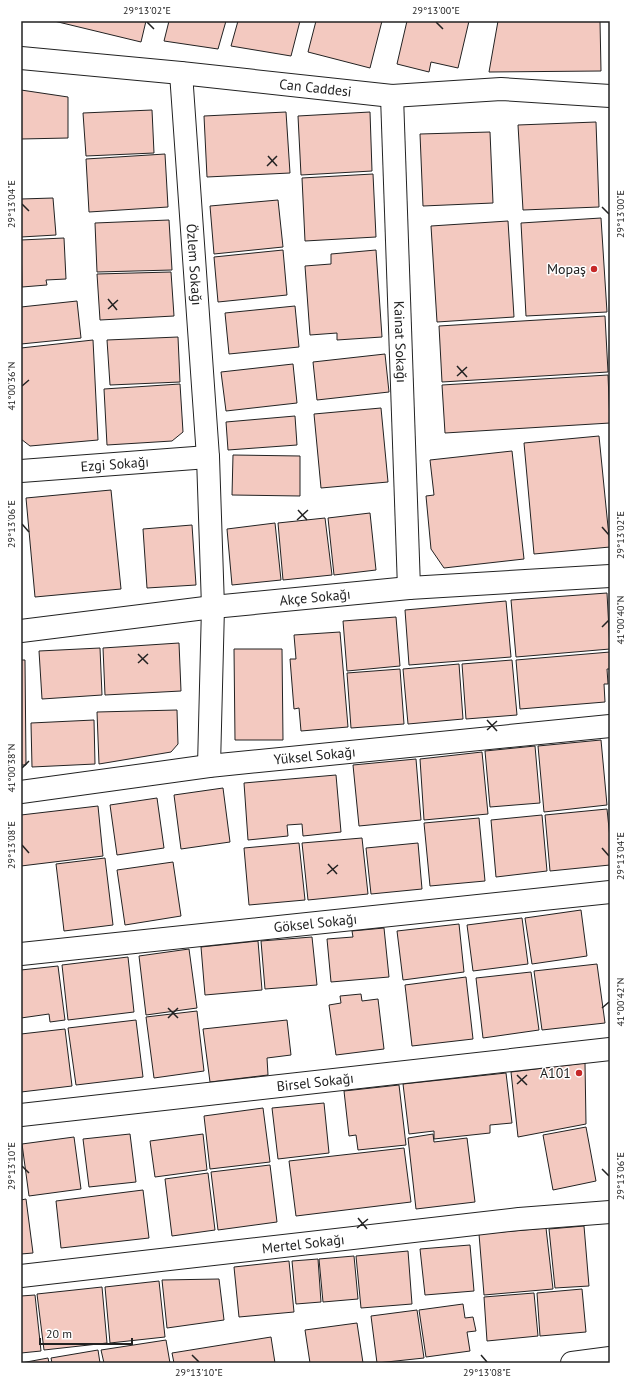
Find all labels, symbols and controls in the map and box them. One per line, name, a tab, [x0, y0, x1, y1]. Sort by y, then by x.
text: 29°13'02"E	[123, 4, 171, 17]
text: 29°13'00"E	[412, 4, 460, 17]
street label: Can Caddesi	[278, 75, 353, 101]
text: 29°13'04"E	[5, 180, 18, 228]
text: 29°13'00"E	[614, 190, 627, 238]
street label: Özlem Sokağı	[183, 223, 206, 306]
place label: Mopaş	[547, 260, 586, 278]
marker: Mopaş	[589, 264, 599, 274]
street label: Kainat Sokağı	[390, 301, 411, 383]
text: 41°00'36"N	[5, 361, 18, 411]
street label: Ezgi Sokağı	[80, 452, 150, 476]
text: 29°13'06"E	[5, 500, 18, 548]
text: 29°13'02"E	[614, 511, 627, 559]
street label: Akçe Sokağı	[279, 585, 352, 610]
text: 41°00'40"N	[614, 595, 627, 645]
street label: Yüksel Sokağı	[273, 742, 356, 768]
text: 41°00'38"N	[5, 743, 18, 793]
text: 29°13'08"E	[5, 821, 18, 869]
text: 29°13'04"E	[614, 832, 627, 880]
street label: Göksel Sokağı	[273, 910, 358, 936]
text: 41°00'42"N	[614, 977, 627, 1027]
place label: A101	[540, 1064, 571, 1082]
marker: A101	[574, 1068, 584, 1078]
street label: Birsel Sokağı	[276, 1069, 355, 1095]
text: 29°13'10"E	[5, 1142, 18, 1190]
text: 29°13'06"E	[614, 1152, 627, 1200]
street label: Mertel Sokağı	[261, 1230, 345, 1257]
scale bar	[40, 1320, 132, 1346]
text: 20 m	[46, 1326, 72, 1341]
text: 29°13'10"E	[175, 1366, 223, 1379]
text: 29°13'08"E	[463, 1366, 511, 1379]

